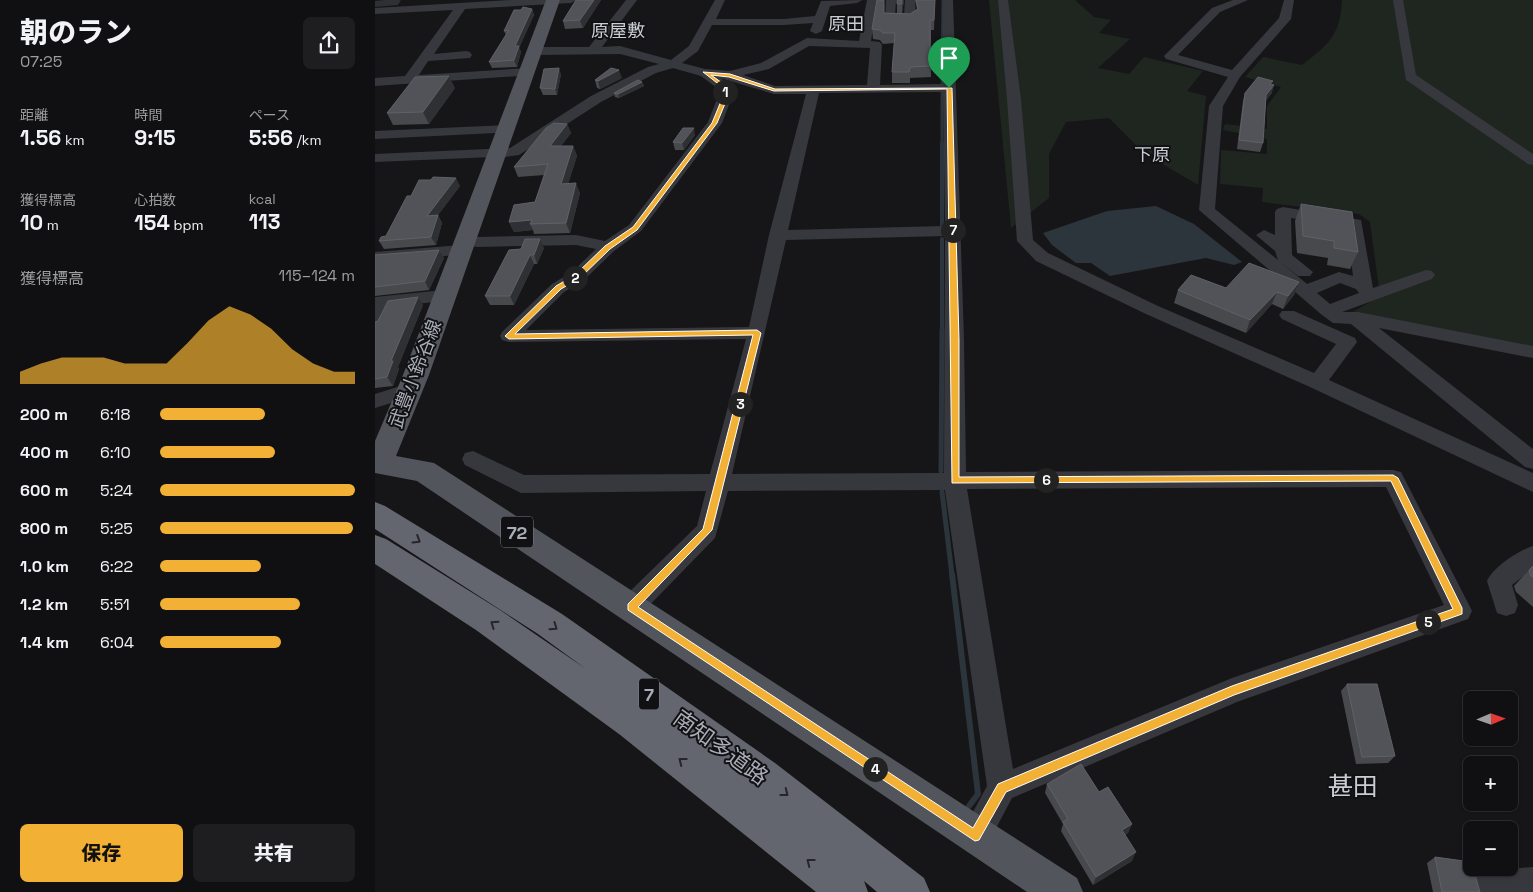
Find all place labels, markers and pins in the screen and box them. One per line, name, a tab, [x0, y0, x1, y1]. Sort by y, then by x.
pin	[928, 37, 970, 88]
pin: 1	[713, 80, 737, 104]
pin: 7	[941, 218, 965, 242]
pin: 2	[563, 266, 587, 290]
pin: 3	[727, 392, 753, 416]
pin: 6	[1033, 468, 1059, 492]
pin: 5	[1415, 610, 1441, 634]
pin: 4	[863, 756, 887, 782]

